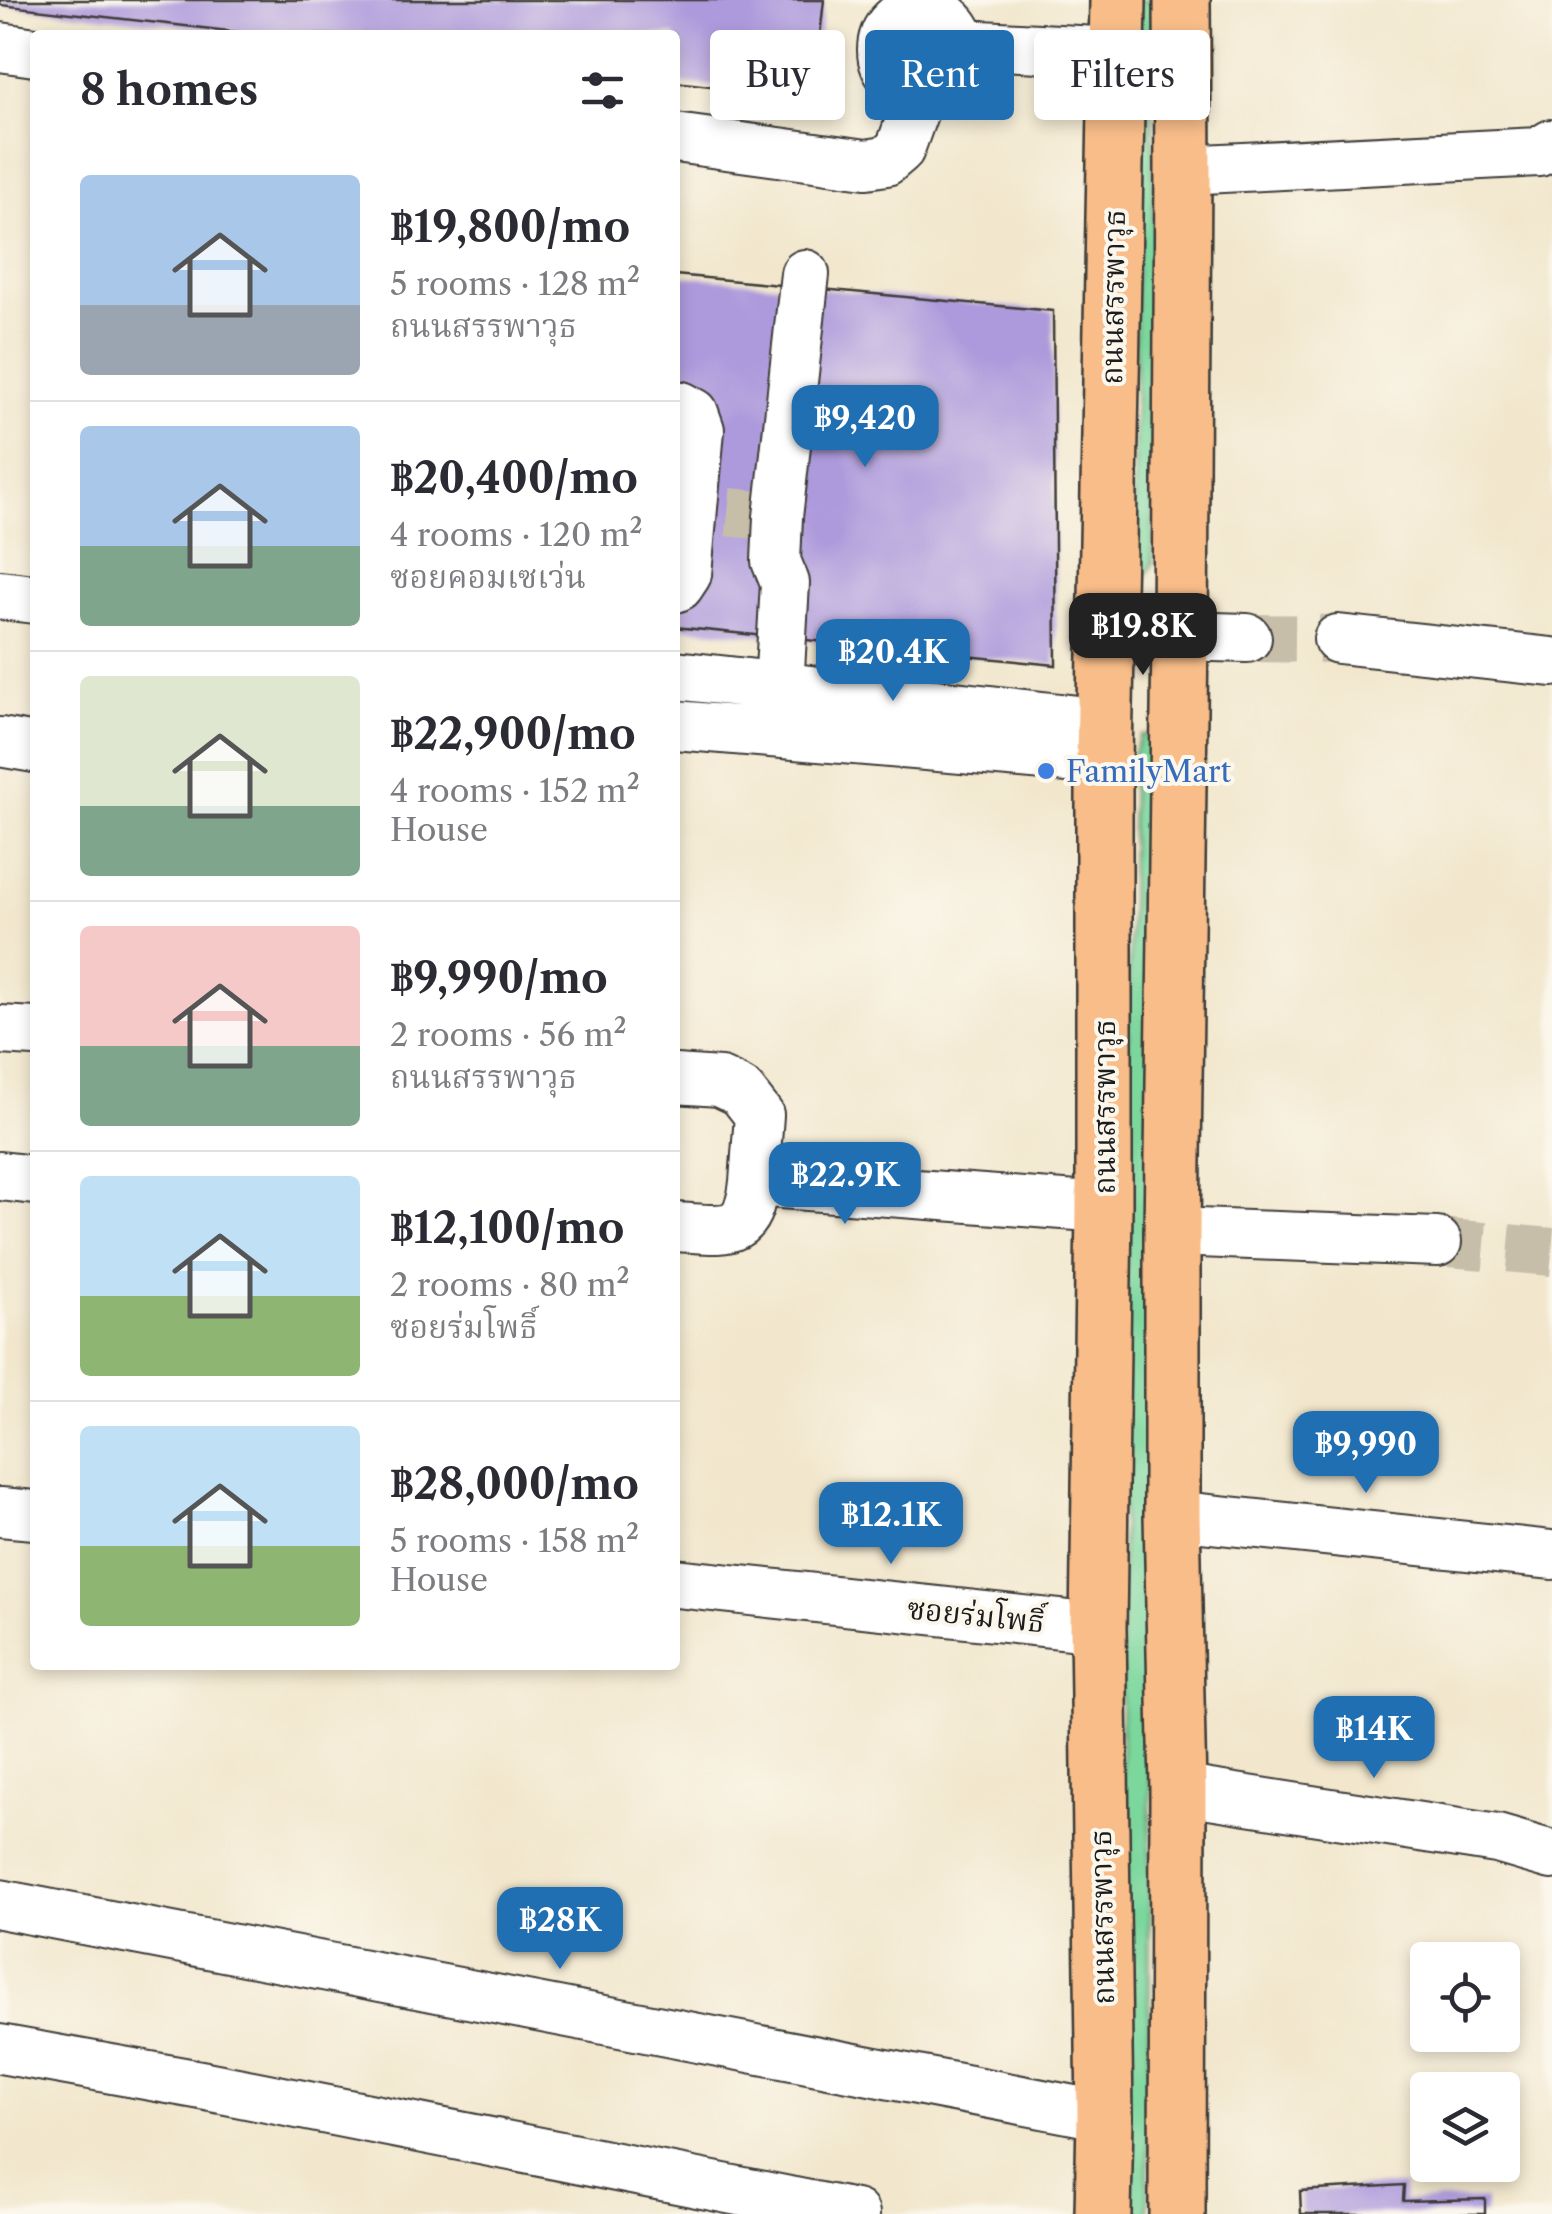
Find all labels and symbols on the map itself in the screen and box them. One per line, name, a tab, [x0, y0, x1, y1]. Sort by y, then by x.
street label: ถนนสรรพาวุธ	[1093, 209, 1134, 385]
pin: ฿9,420	[784, 385, 946, 470]
pin: ฿19.8K	[1062, 593, 1224, 678]
pin: ฿20.4K	[812, 619, 974, 704]
place label: FamilyMart	[1066, 753, 1232, 790]
marker: FamilyMart	[1035, 760, 1057, 782]
street label: ถนนสรรพาวุธ	[1086, 1019, 1124, 1195]
pin: ฿22.9K	[764, 1142, 926, 1227]
pin: ฿9,990	[1285, 1411, 1447, 1496]
pin: ฿12.1K	[810, 1482, 972, 1567]
street label: ซอยร่มโพธิ์	[905, 1587, 1049, 1641]
pin: ฿14K	[1315, 1696, 1433, 1781]
street label: ถนนสรรพาวุธ	[1082, 1829, 1123, 2005]
pin: ฿28K	[501, 1887, 619, 1972]

